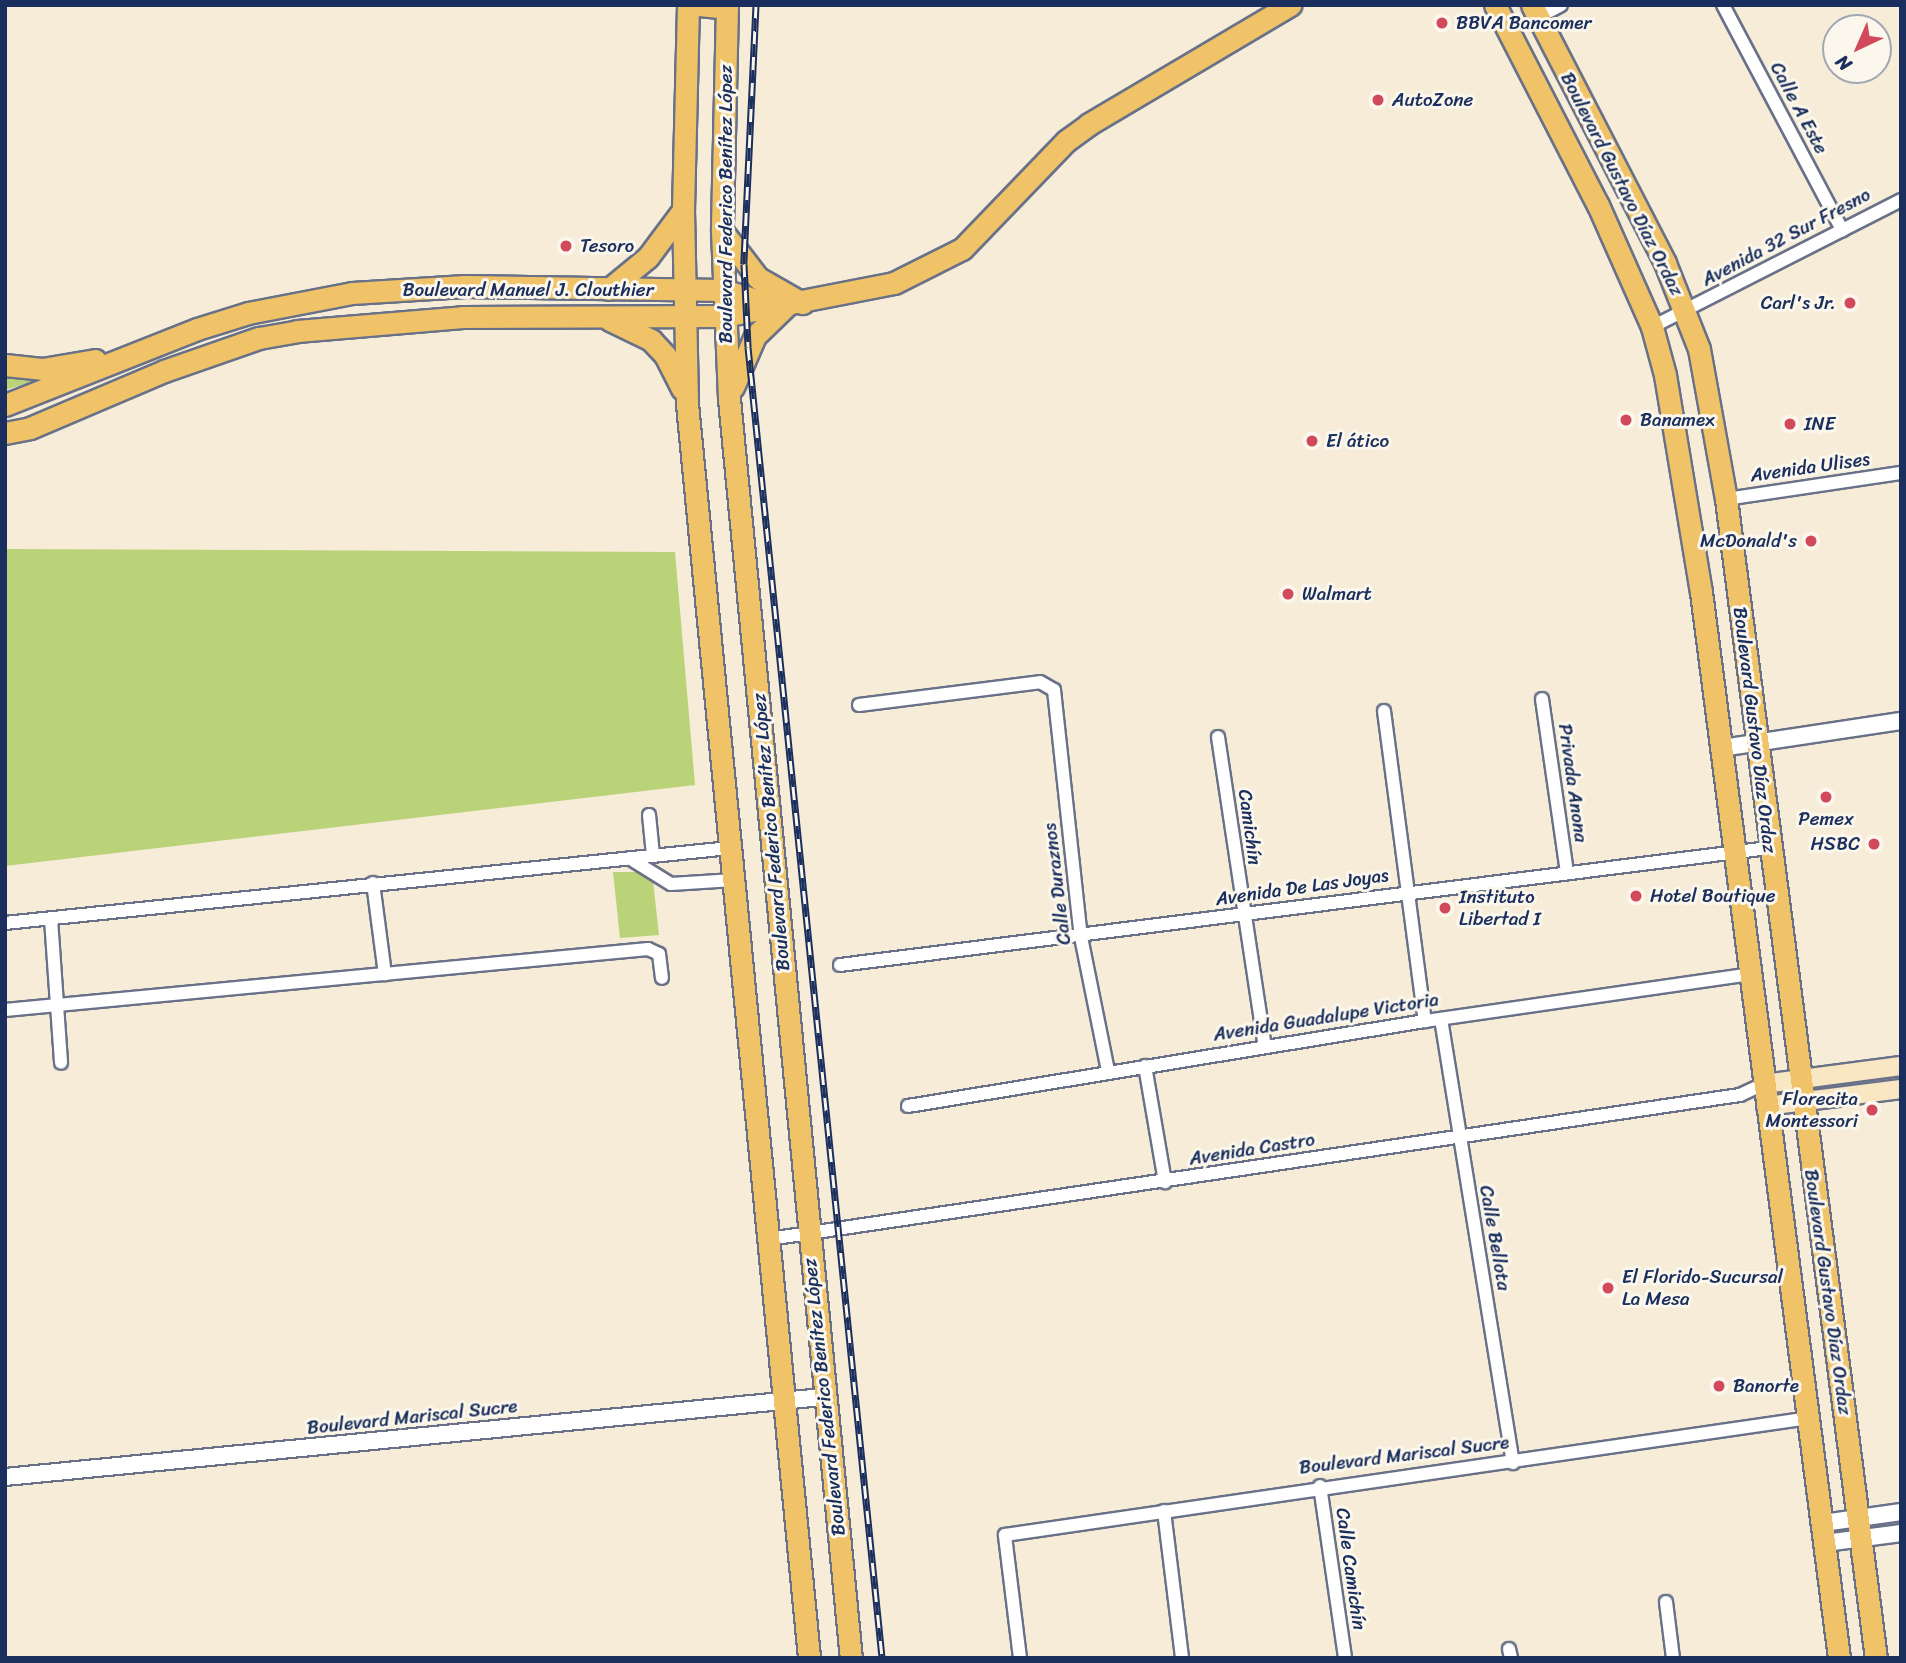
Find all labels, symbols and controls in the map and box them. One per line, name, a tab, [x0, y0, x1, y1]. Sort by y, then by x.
place label: BBVA Bancomer	[1456, 12, 1591, 34]
north arrow	[1822, 14, 1892, 84]
marker: BBVA Bancomer	[1434, 15, 1450, 31]
text: N	[1827, 47, 1860, 79]
street label: Calle A Este	[1765, 58, 1833, 158]
street label: Boulevard Federico Benítez López	[715, 63, 737, 345]
street label: Boulevard Gustavo Díaz Ordaz	[1556, 68, 1688, 300]
place label: AutoZone	[1392, 89, 1473, 111]
marker: AutoZone	[1370, 92, 1386, 108]
street label: Avenida 32 Sur Fresno	[1697, 183, 1875, 291]
place label: Tesoro	[580, 235, 634, 257]
marker: Tesoro	[558, 238, 574, 254]
street label: Boulevard Manuel J. Clouthier	[403, 279, 653, 301]
place label: Carl's Jr.	[1761, 292, 1836, 314]
marker: Carl's Jr.	[1842, 295, 1858, 311]
place label: Banamex	[1640, 409, 1715, 431]
marker: Banamex	[1618, 412, 1634, 428]
place label: INE	[1804, 413, 1835, 435]
marker: INE	[1782, 416, 1798, 432]
place label: El ático	[1326, 430, 1389, 452]
marker: El ático	[1304, 433, 1320, 449]
street label: Avenida Ulises	[1749, 447, 1871, 487]
place label: McDonald's	[1700, 530, 1797, 552]
marker: McDonald's	[1803, 533, 1819, 549]
place label: Walmart	[1302, 583, 1372, 605]
marker: Walmart	[1280, 586, 1296, 602]
street label: Boulevard Gustavo Díaz Ordaz	[1729, 605, 1781, 855]
street label: Boulevard Federico Benítez López	[747, 691, 795, 973]
street label: Privada Anona	[1553, 722, 1593, 844]
street label: Camichín	[1233, 788, 1267, 866]
marker: Pemex	[1818, 789, 1834, 805]
place label: Pemex	[1798, 808, 1854, 830]
street label: Calle Duraznos	[1038, 821, 1076, 947]
place label: HSBC	[1811, 833, 1860, 855]
marker: HSBC	[1866, 836, 1882, 852]
street label: Avenida De Las Joyas	[1213, 863, 1391, 911]
place label: Hotel Boutique	[1650, 885, 1776, 907]
place label: Instituto Libertad I	[1459, 886, 1541, 930]
marker: Hotel Boutique	[1628, 888, 1644, 904]
marker: Instituto Libertad I	[1437, 900, 1453, 916]
street label: Avenida Guadalupe Victoria	[1211, 988, 1441, 1046]
place label: Florecita Montessori	[1766, 1088, 1858, 1132]
marker: Florecita Montessori	[1864, 1102, 1880, 1118]
street label: Avenida Castro	[1188, 1128, 1316, 1170]
street label: Boulevard Gustavo Díaz Ordaz	[1799, 1168, 1857, 1416]
street label: Calle Bellota	[1475, 1184, 1515, 1292]
street label: Boulevard Federico Benítez López	[798, 1256, 850, 1538]
place label: El Florido-Sucursal La Mesa	[1622, 1266, 1782, 1310]
marker: El Florido-Sucursal La Mesa	[1600, 1280, 1616, 1296]
place label: Banorte	[1733, 1375, 1799, 1397]
marker: Banorte	[1711, 1378, 1727, 1394]
street label: Boulevard Mariscal Sucre	[305, 1395, 519, 1439]
street label: Boulevard Mariscal Sucre	[1297, 1431, 1511, 1479]
street label: Calle Camichín	[1331, 1506, 1371, 1632]

